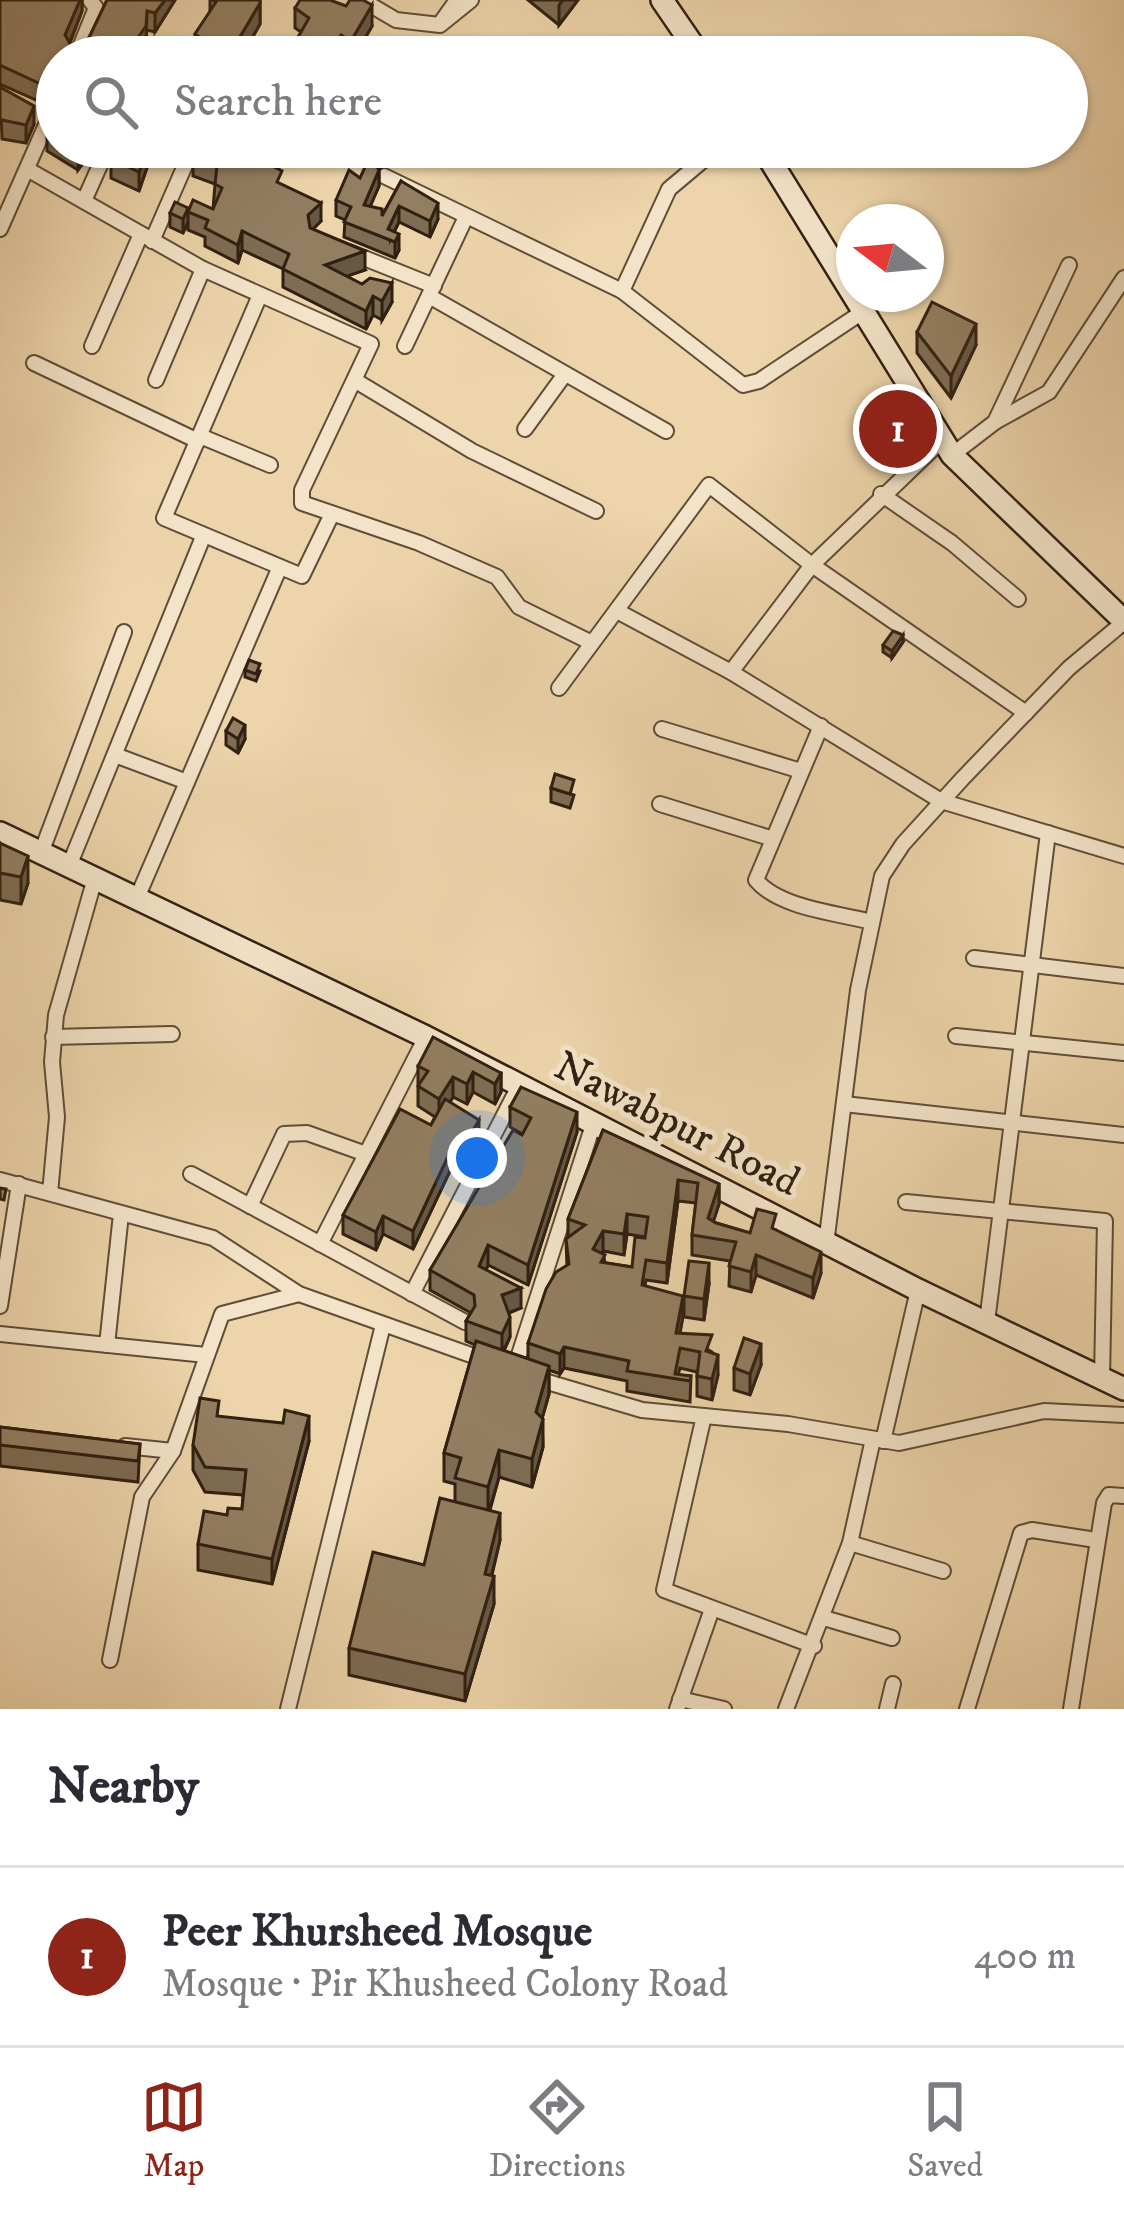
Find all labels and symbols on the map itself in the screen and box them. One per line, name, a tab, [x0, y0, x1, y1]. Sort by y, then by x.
north arrow	[836, 204, 944, 312]
pin: 1	[859, 384, 937, 474]
street label: Nawabpur Road	[545, 1041, 808, 1209]
your location	[447, 1128, 507, 1188]

